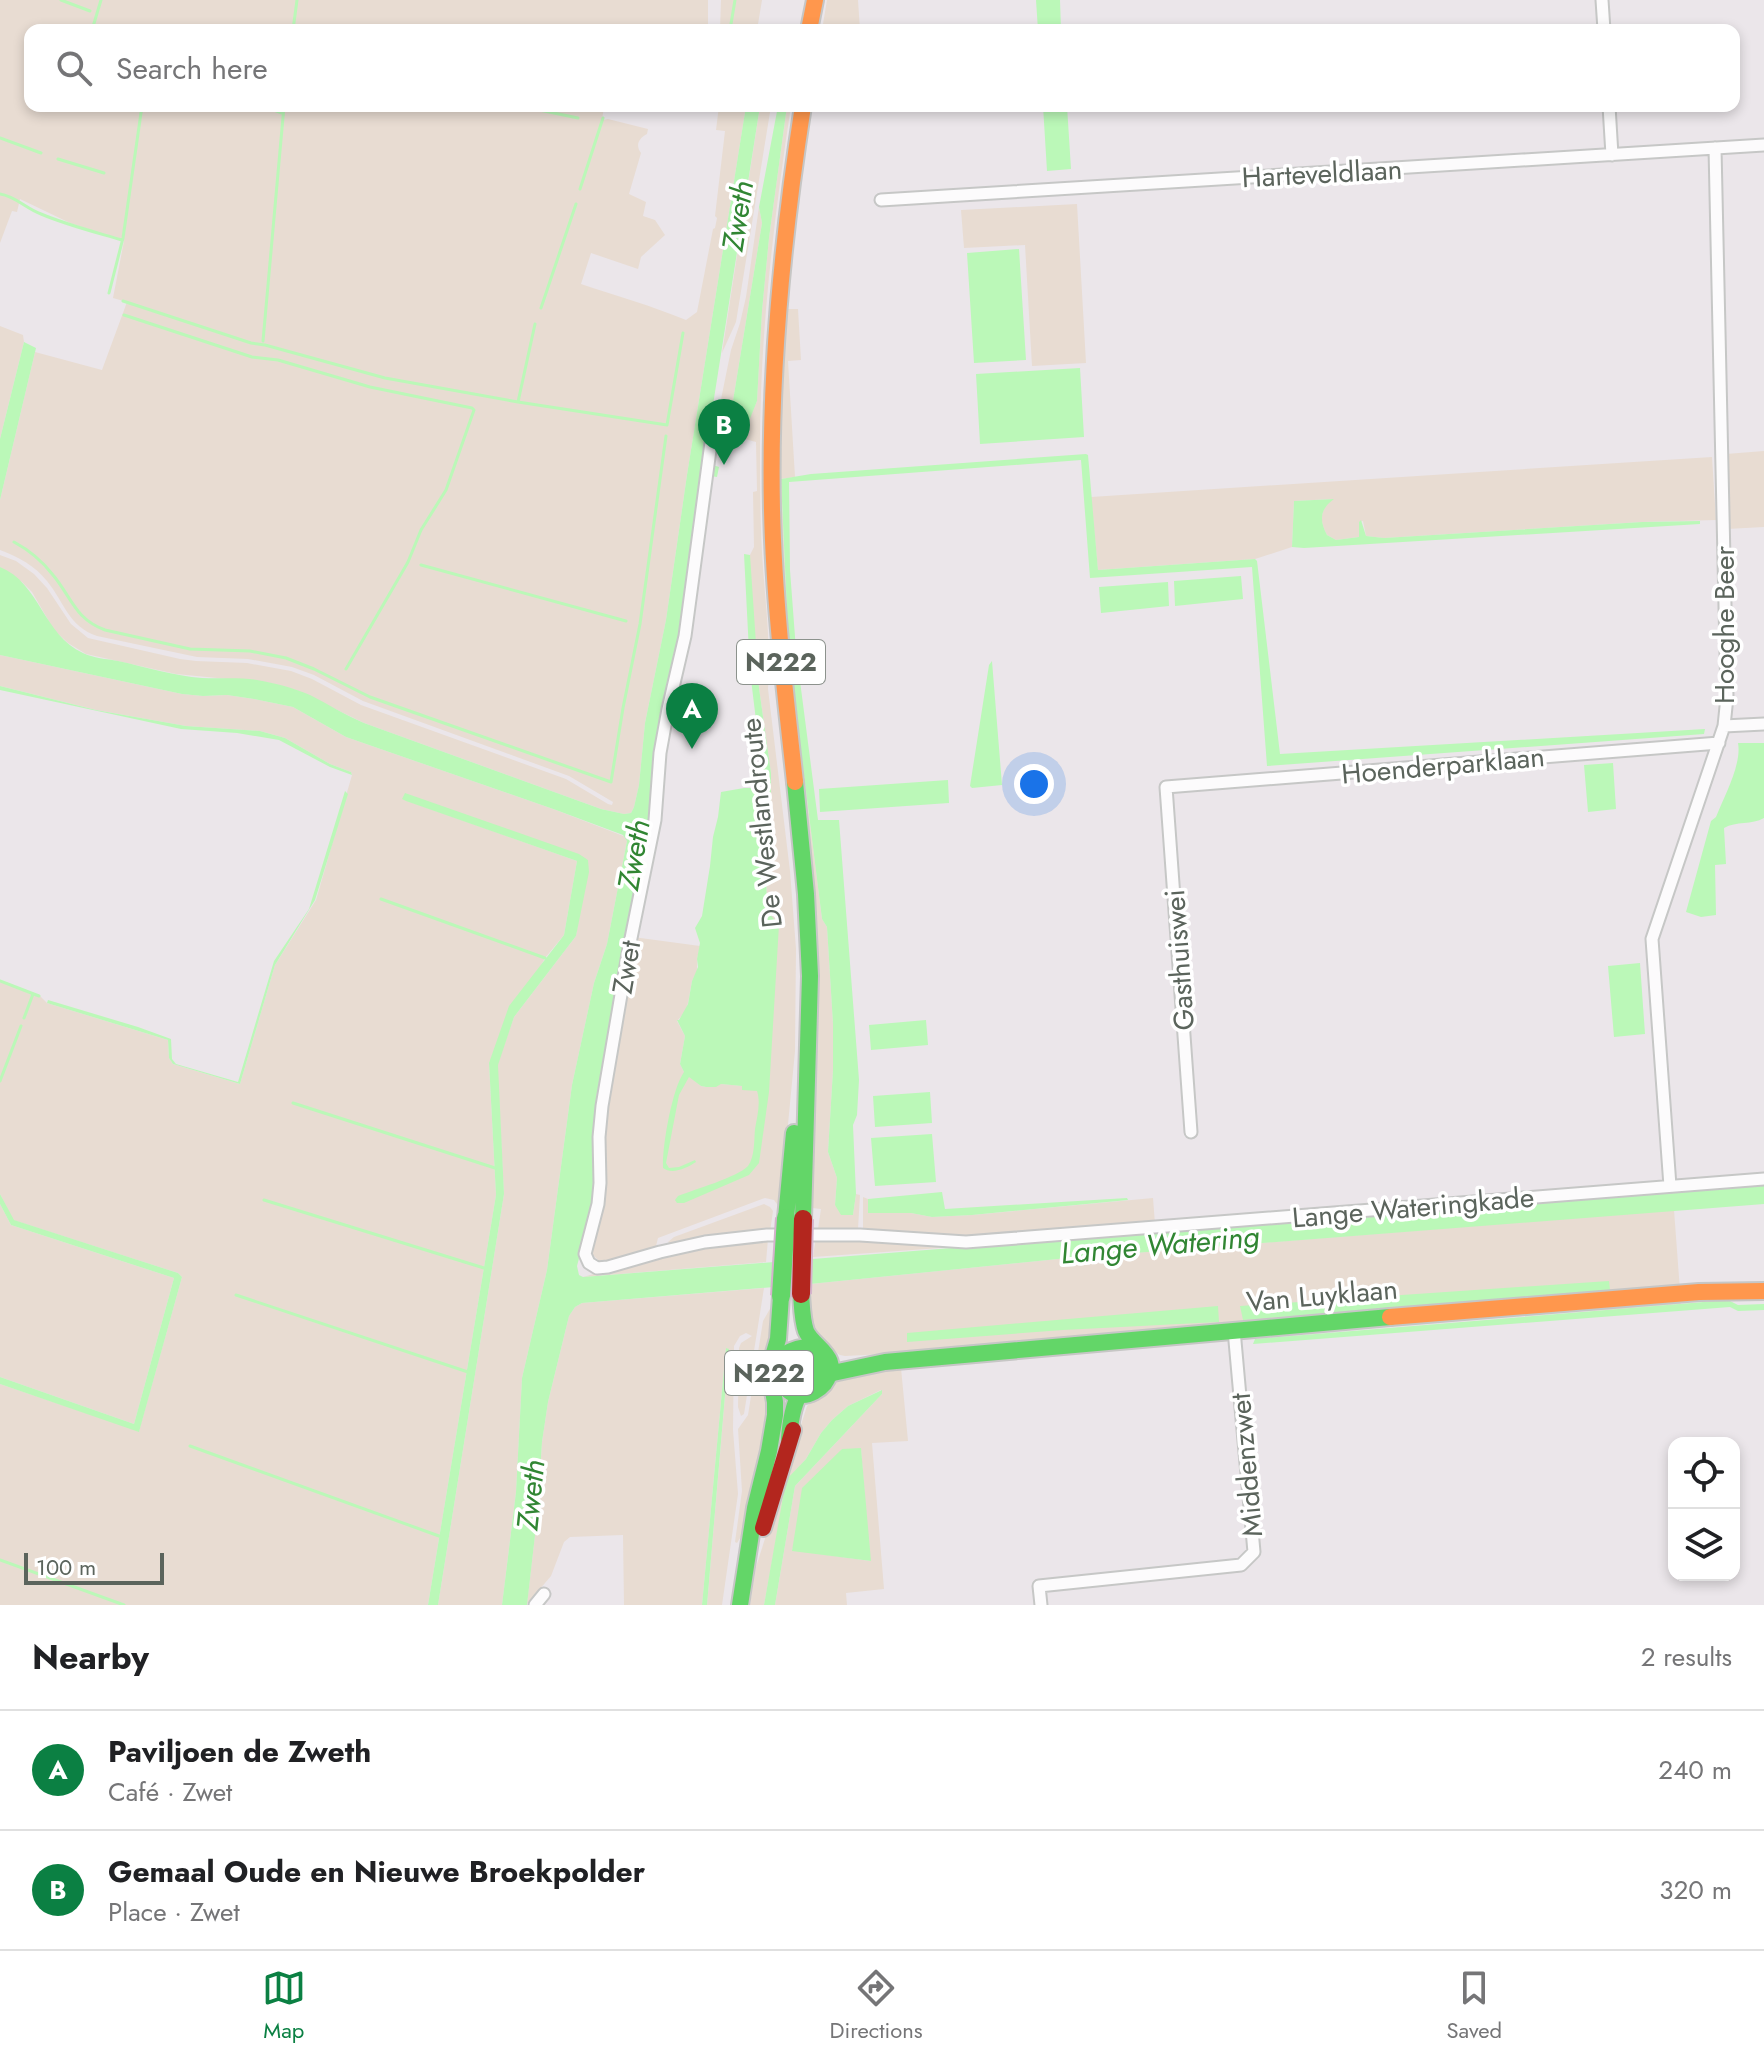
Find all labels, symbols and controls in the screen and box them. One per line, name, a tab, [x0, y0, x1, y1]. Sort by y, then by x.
search box	[24, 24, 1740, 112]
icon: search	[52, 46, 96, 90]
text: Search here	[116, 47, 268, 90]
street label: Harteveldlaan	[1241, 149, 1403, 198]
water label: Zweth	[711, 178, 764, 255]
pin: B	[698, 399, 750, 465]
street label: Hooghe Beer	[1704, 546, 1745, 704]
road number: N222	[737, 640, 825, 684]
pin: A	[666, 683, 718, 749]
street label: De Westlandroute	[730, 716, 793, 930]
street label: Hoenderparklaan	[1340, 736, 1546, 795]
your location	[1014, 764, 1054, 804]
water label: Zweth	[606, 816, 661, 895]
street label: Gasthuiswei	[1154, 888, 1205, 1032]
street label: Zwet	[602, 937, 651, 997]
street label: Lange Wateringkade	[1290, 1176, 1536, 1239]
water label: Lange Watering	[1059, 1214, 1262, 1275]
street label: Van Luyklaan	[1245, 1268, 1399, 1323]
road number: N222	[725, 1351, 813, 1395]
street label: Middenzwet	[1220, 1391, 1273, 1539]
map controls	[1668, 1437, 1740, 1581]
button: locate	[1668, 1437, 1740, 1509]
water label: Zweth	[505, 1457, 556, 1533]
button: layers	[1668, 1509, 1740, 1581]
scale bar	[24, 1549, 164, 1585]
text: 100 m	[36, 1551, 96, 1583]
text: Nearby	[32, 1633, 149, 1682]
text: 2 results	[1641, 1638, 1732, 1676]
text: Paviljoen de Zweth	[108, 1730, 371, 1773]
text: A	[48, 1751, 68, 1789]
text: 240 m	[1658, 1751, 1732, 1789]
text: Café · Zwet	[108, 1773, 232, 1811]
text: Gemaal Oude en Nieuwe Broekpolder	[108, 1850, 645, 1893]
text: B	[49, 1871, 67, 1909]
text: 320 m	[1659, 1871, 1732, 1909]
text: Place · Zwet	[108, 1893, 240, 1931]
tab: Map	[262, 1966, 306, 2046]
tab: Directions	[830, 1966, 923, 2046]
tab: Saved	[1446, 1966, 1502, 2046]

